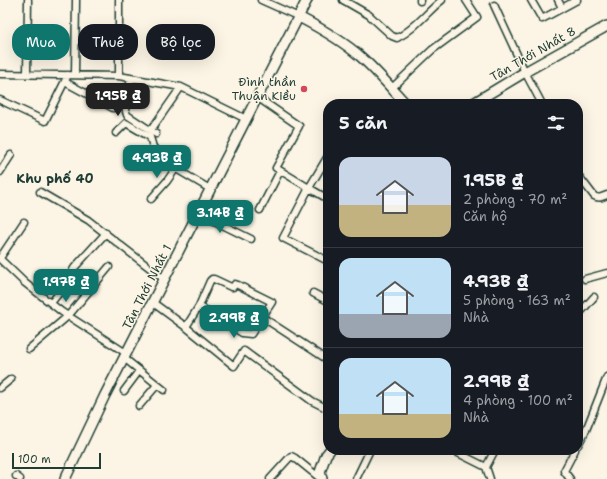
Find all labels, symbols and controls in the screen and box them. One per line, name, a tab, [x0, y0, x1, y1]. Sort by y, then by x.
street label: Tân Thới Nhất 8	[487, 23, 579, 85]
chip: Mua	[12, 24, 70, 60]
chip: Thuê	[78, 24, 138, 60]
chip: Bộ lọc	[146, 24, 215, 60]
place label: Đình thần Thuận Kiều	[232, 74, 296, 104]
pin: 1.95B ₫	[81, 83, 155, 117]
marker: Đình thần Thuận Kiều	[299, 84, 309, 94]
text: 1.95B ₫	[95, 87, 141, 104]
text: 5 căn	[339, 112, 387, 134]
icon: filters	[545, 112, 567, 134]
pin: 4.93B ₫	[120, 145, 194, 179]
text: 4.93B ₫	[132, 149, 182, 166]
text: 1.95B ₫	[463, 169, 524, 191]
district label: Khu phố 40	[16, 170, 94, 187]
icon: home	[371, 173, 419, 221]
text: 2 phòng · 70 m²	[463, 191, 567, 208]
pin: 3.14B ₫	[183, 200, 257, 234]
text: 3.14B ₫	[196, 204, 244, 221]
text: Căn hộ	[463, 208, 507, 225]
street label: Tân Thới Nhất 1	[119, 242, 175, 332]
pin: 1.97B ₫	[29, 269, 103, 303]
text: 4.93B ₫	[463, 270, 529, 292]
text: 1.97B ₫	[42, 273, 90, 290]
icon: home	[371, 274, 419, 322]
text: 5 phòng · 163 m²	[463, 292, 571, 309]
pin: 2.99B ₫	[197, 305, 271, 339]
text: 2.99B ₫	[209, 309, 259, 326]
text: Nhà	[463, 309, 489, 326]
text: 2.99B ₫	[463, 370, 529, 392]
icon: home	[371, 374, 419, 422]
text: 4 phòng · 100 m²	[463, 392, 573, 409]
text: Nhà	[463, 409, 489, 426]
scale bar	[12, 451, 101, 470]
text: 100 m	[18, 452, 51, 467]

